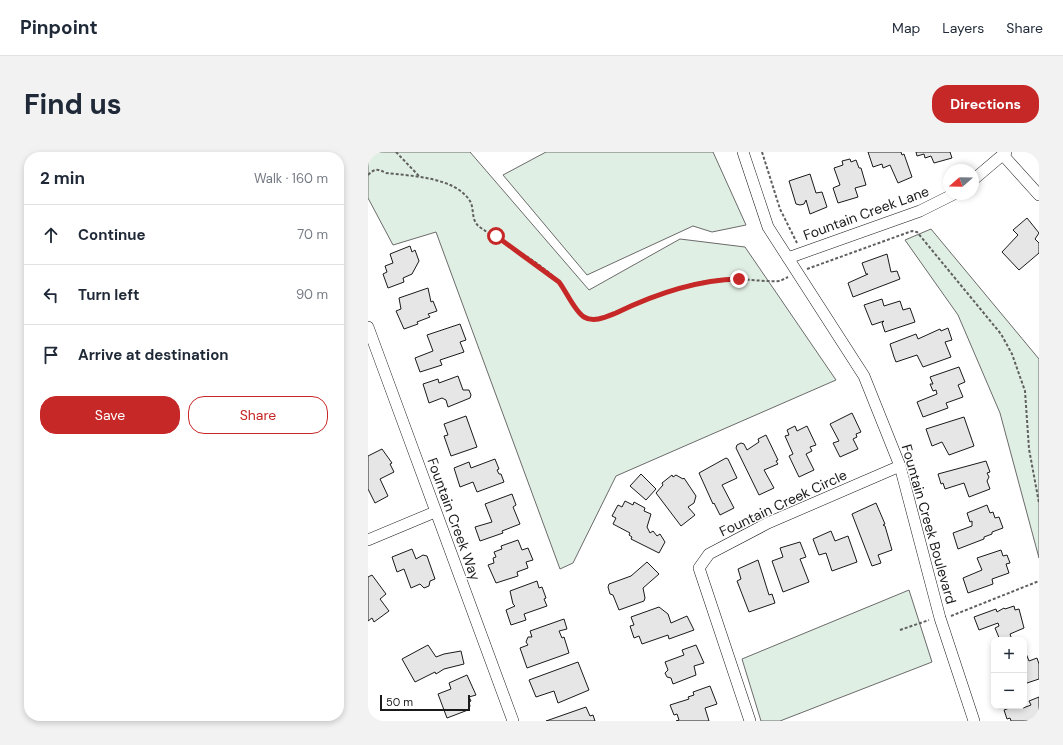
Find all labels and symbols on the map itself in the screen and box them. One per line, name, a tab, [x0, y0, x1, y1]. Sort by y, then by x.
north arrow	[943, 164, 979, 200]
street label: Fountain Creek Lane	[801, 182, 931, 244]
route start	[487, 227, 505, 245]
route end	[730, 270, 748, 288]
street label: Fountain Creek Boulevard	[898, 442, 960, 606]
street label: Fountain Creek Way	[423, 455, 485, 583]
street label: Fountain Creek Circle	[716, 465, 850, 540]
scale bar	[380, 693, 470, 712]

